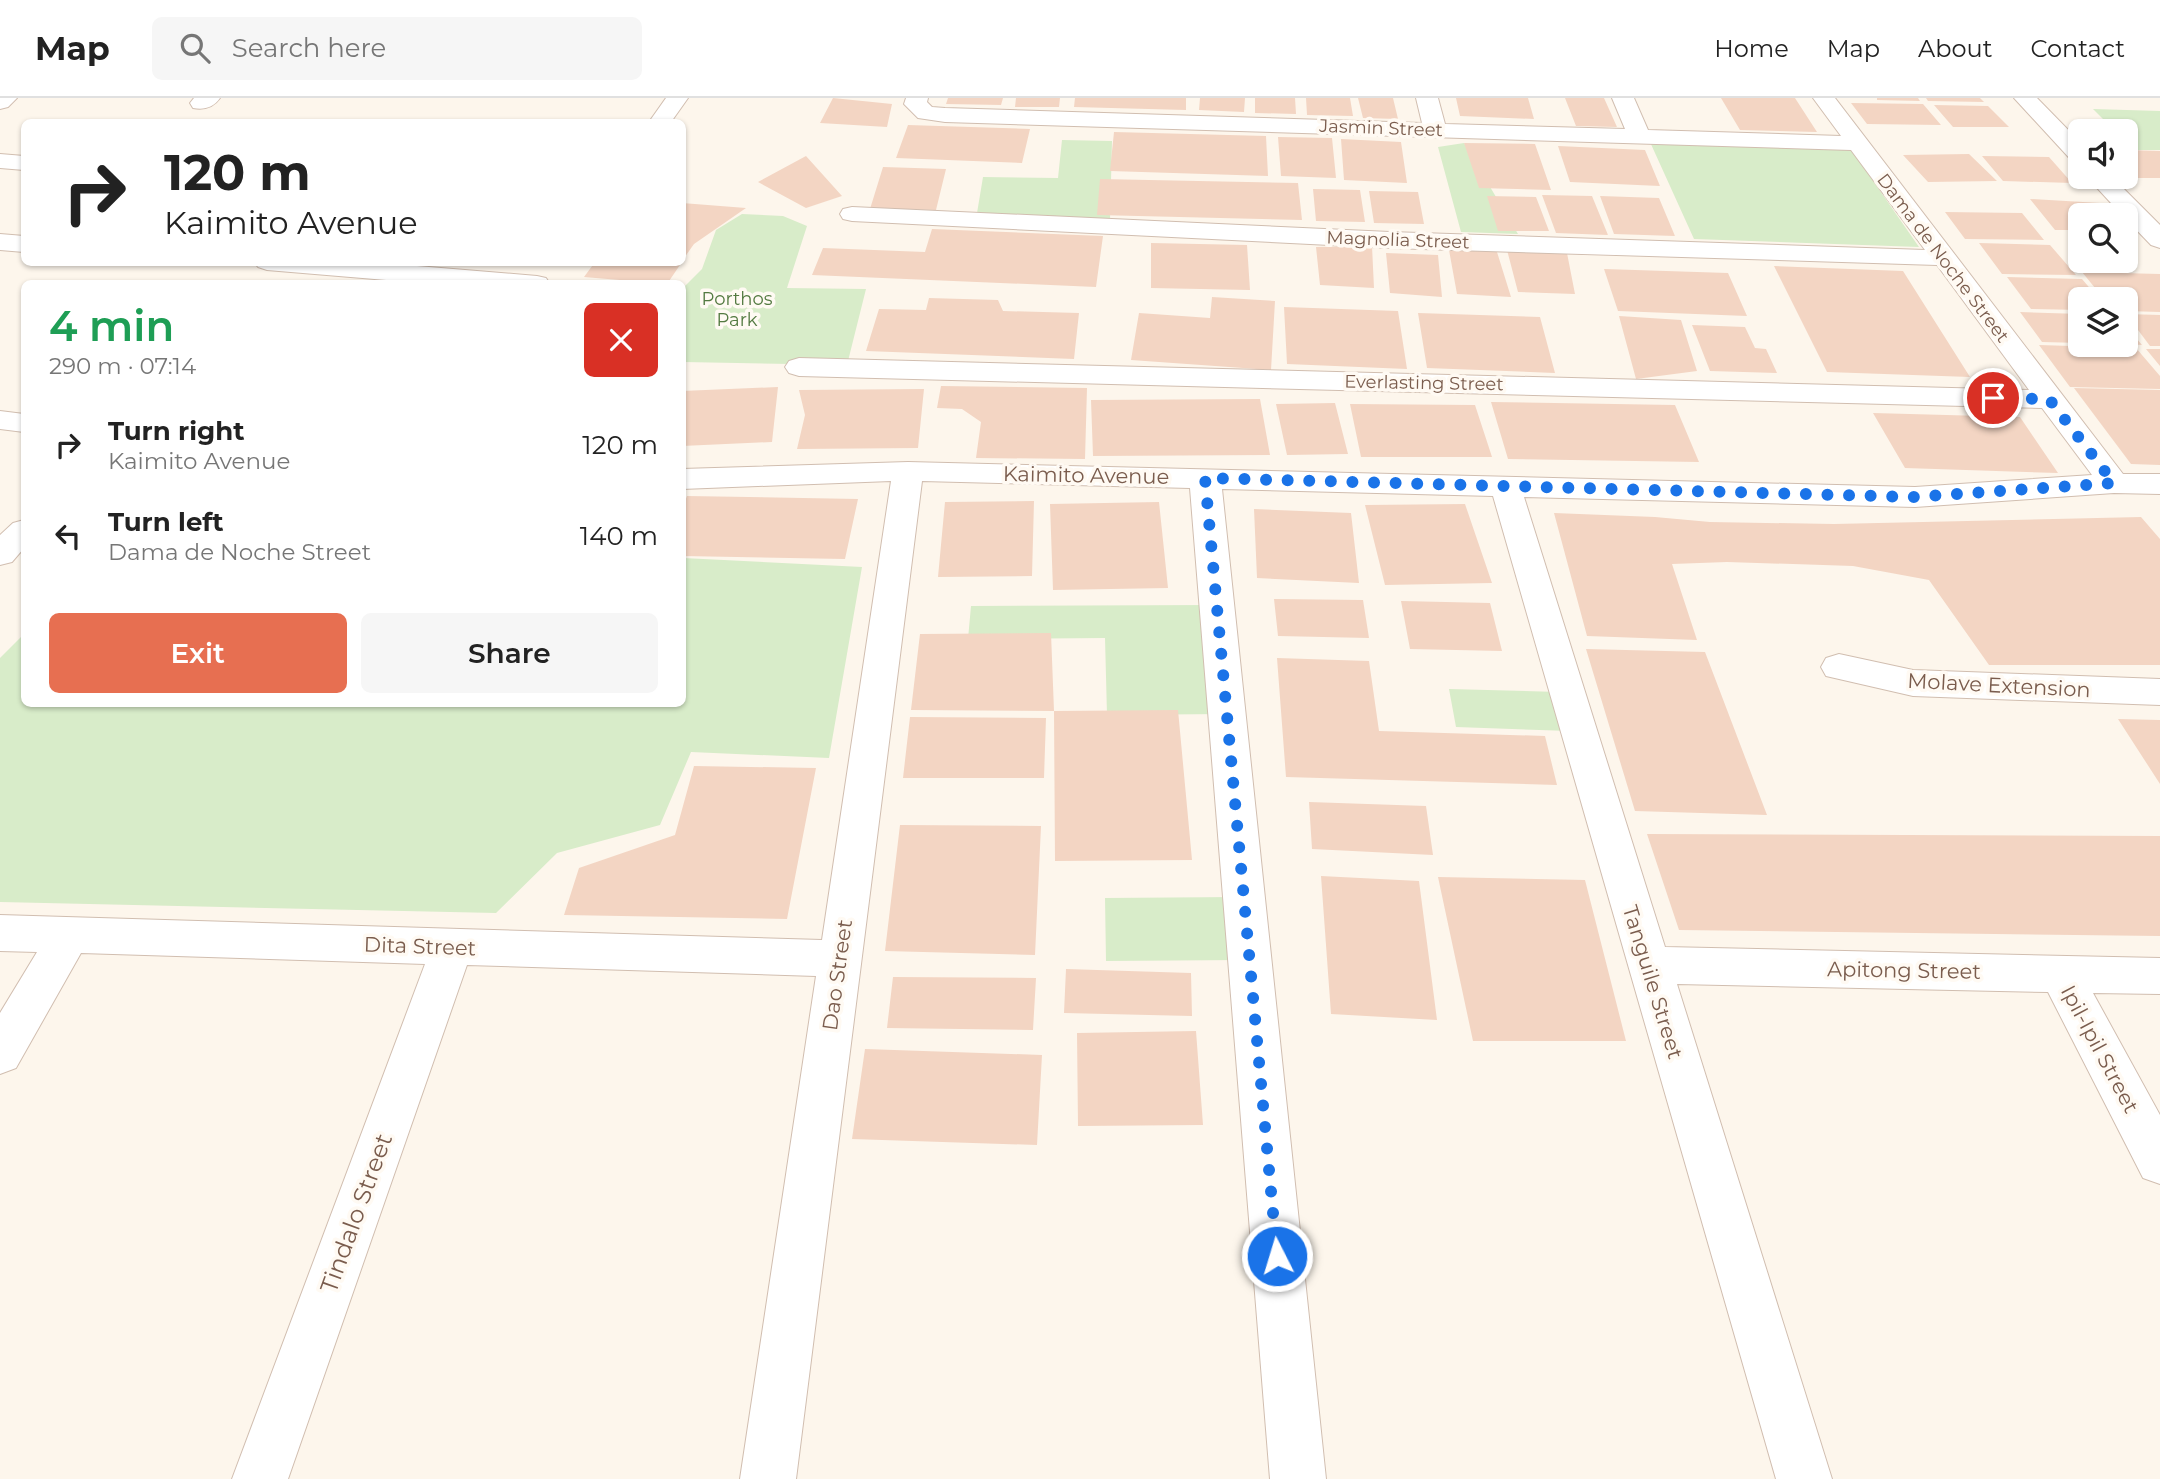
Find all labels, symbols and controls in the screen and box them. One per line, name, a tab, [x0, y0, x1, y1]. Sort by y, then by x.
search box	[152, 17, 642, 80]
text: Map	[35, 28, 110, 68]
icon: search	[176, 29, 214, 67]
text: Search here	[232, 32, 386, 64]
text: Home	[1714, 34, 1789, 63]
text: Map	[1827, 34, 1880, 63]
text: About	[1918, 34, 1992, 63]
text: Contact	[2030, 34, 2125, 63]
street label: Jasmin Street	[1318, 115, 1443, 141]
map controls	[2068, 119, 2138, 357]
button: sound	[2068, 119, 2138, 189]
text: 120 m	[164, 143, 311, 202]
icon: right	[49, 147, 140, 238]
street label: Dama de Noche Street	[1872, 169, 2014, 347]
text: Kaimito Avenue	[164, 203, 418, 242]
button: search	[2068, 203, 2138, 273]
street label: Magnolia Street	[1326, 227, 1470, 253]
button: layers	[2068, 287, 2138, 357]
park label: Porthos Park	[701, 288, 773, 331]
text: 4 min	[49, 300, 174, 352]
button: close	[584, 303, 658, 377]
text: 290 m · 07:14	[49, 352, 196, 380]
pin	[1963, 368, 2023, 428]
street label: Everlasting Street	[1344, 371, 1504, 395]
icon: arrive	[1974, 379, 2012, 417]
text: Turn right	[108, 415, 244, 447]
icon: right	[49, 426, 87, 464]
text: 120 m	[582, 429, 658, 461]
text: Kaimito Avenue	[108, 447, 290, 475]
street label: Kaimito Avenue	[1003, 461, 1169, 489]
text: Turn left	[108, 506, 224, 538]
icon: left	[49, 517, 87, 555]
text: 140 m	[580, 520, 658, 552]
text: Dama de Noche Street	[108, 538, 371, 566]
button: Exit	[49, 613, 347, 693]
button: Share	[361, 613, 658, 693]
street label: Molave Extension	[1907, 668, 2091, 702]
street label: Tanguile Street	[1618, 902, 1688, 1062]
street label: Dao Street	[817, 918, 857, 1032]
street label: Dita Street	[363, 932, 477, 960]
street label: Apitong Street	[1827, 956, 1981, 984]
street label: Ipil-Ipil Street	[2056, 981, 2144, 1117]
street label: Tindalo Street	[314, 1129, 398, 1297]
position arrow	[1240, 1219, 1314, 1293]

